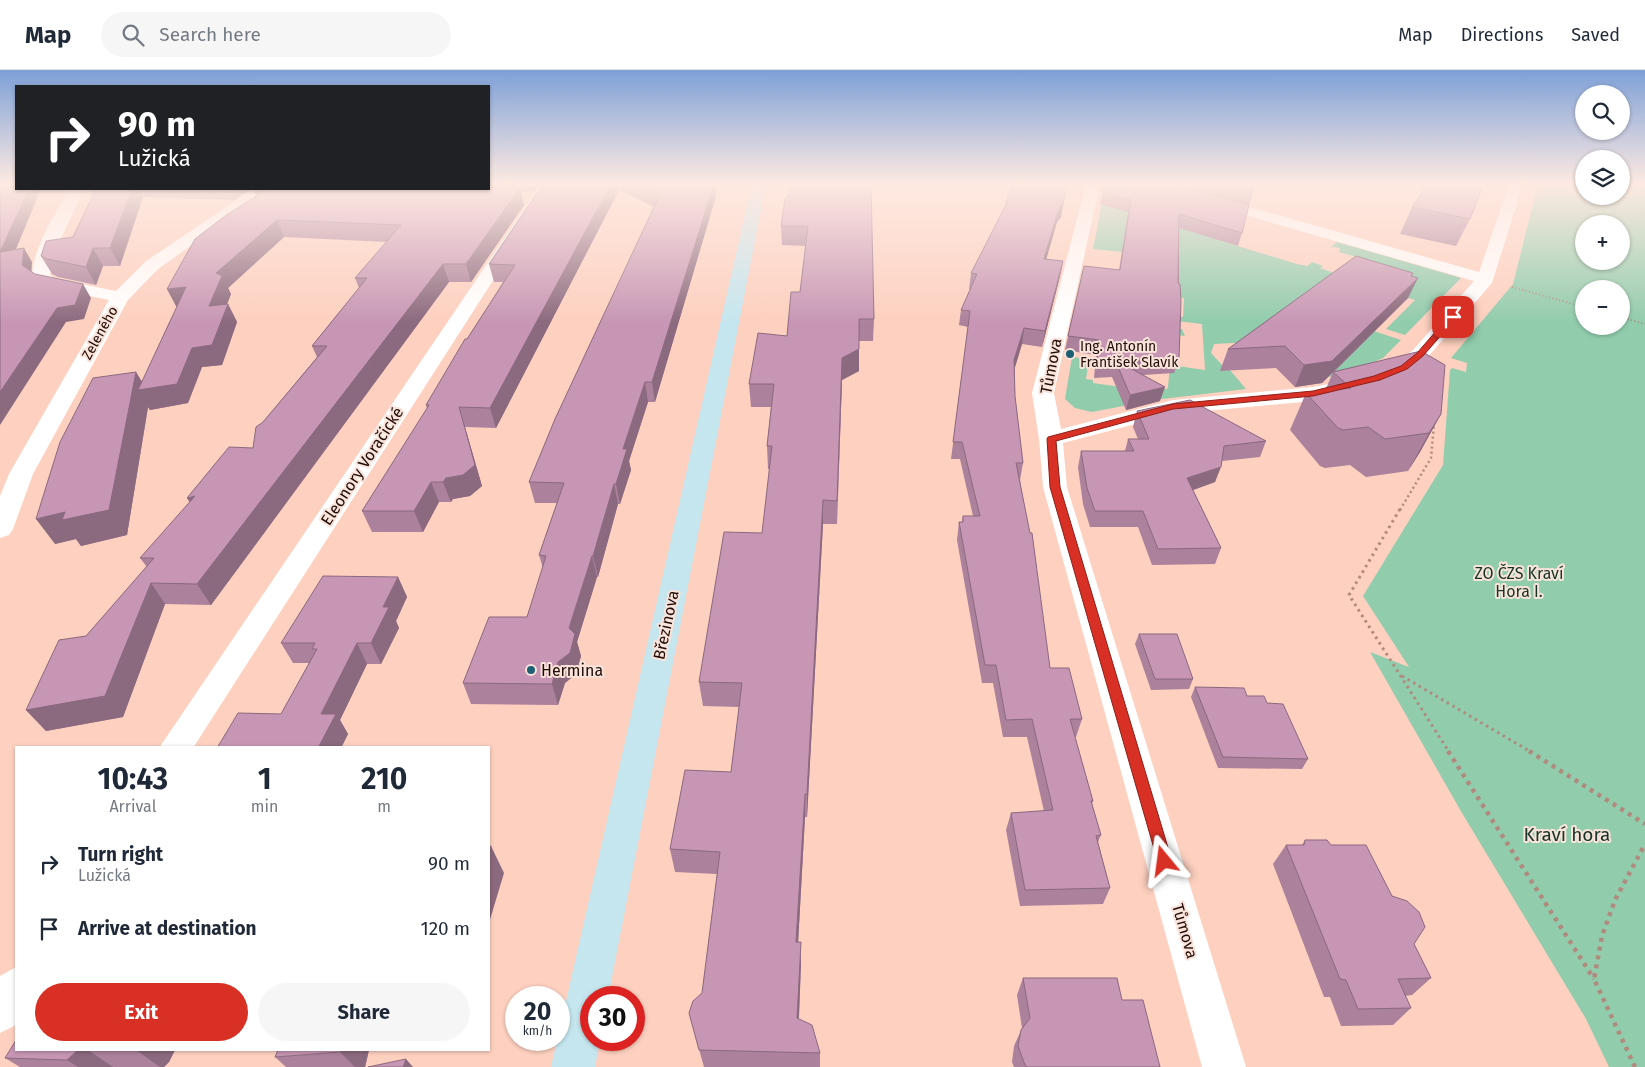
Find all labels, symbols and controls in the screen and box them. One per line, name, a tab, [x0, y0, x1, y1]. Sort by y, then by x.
search box	[101, 12, 451, 57]
text: Map	[25, 21, 71, 49]
icon: search	[119, 21, 147, 49]
text: Search here	[159, 23, 261, 46]
text: Map	[1398, 24, 1433, 46]
text: Directions	[1461, 24, 1543, 46]
text: Saved	[1571, 24, 1620, 46]
map controls	[1575, 85, 1630, 335]
button: search	[1575, 85, 1630, 140]
text: 90 m	[118, 103, 196, 145]
icon: right	[35, 105, 100, 170]
text: Lužická	[118, 145, 191, 172]
button: layers	[1575, 150, 1630, 205]
button: +	[1575, 215, 1630, 270]
button: −	[1575, 280, 1630, 335]
pin	[1432, 296, 1474, 338]
street label: Zeleného	[78, 303, 122, 363]
icon: arrive	[1439, 303, 1467, 331]
street label: Tůmova	[1036, 337, 1066, 395]
place label: Ing. Antonín František Slavík	[1080, 338, 1179, 371]
marker: Ing. Antonín František Slavík	[1064, 348, 1076, 360]
street label: Eleonory Voračické	[317, 403, 407, 529]
park label: ZO ČZS Kraví Hora I.	[1474, 563, 1564, 601]
street label: Březinova	[649, 589, 683, 661]
place label: Hermina	[541, 661, 603, 680]
marker: Hermina	[525, 664, 537, 676]
text: 10:43	[98, 761, 168, 797]
text: 1	[258, 761, 272, 797]
text: 210	[361, 761, 407, 797]
text: Arrival	[109, 797, 156, 816]
text: min	[251, 797, 278, 816]
text: m	[377, 797, 391, 816]
park label: Kraví hora	[1524, 823, 1610, 846]
position arrow	[1137, 834, 1189, 886]
text: Turn right	[78, 843, 163, 866]
icon: right	[35, 850, 63, 878]
text: 90 m	[428, 852, 470, 875]
text: Lužická	[78, 866, 131, 885]
street label: Tůmova	[1168, 901, 1202, 961]
icon: arrive	[35, 915, 63, 943]
text: Arrive at destination	[78, 917, 257, 940]
text: 120 m	[420, 917, 470, 940]
button: Exit	[35, 983, 248, 1041]
button: Share	[258, 983, 470, 1041]
speed limit sign: 30	[580, 986, 645, 1051]
text: 20	[524, 997, 551, 1027]
text: km/h	[523, 1024, 552, 1038]

